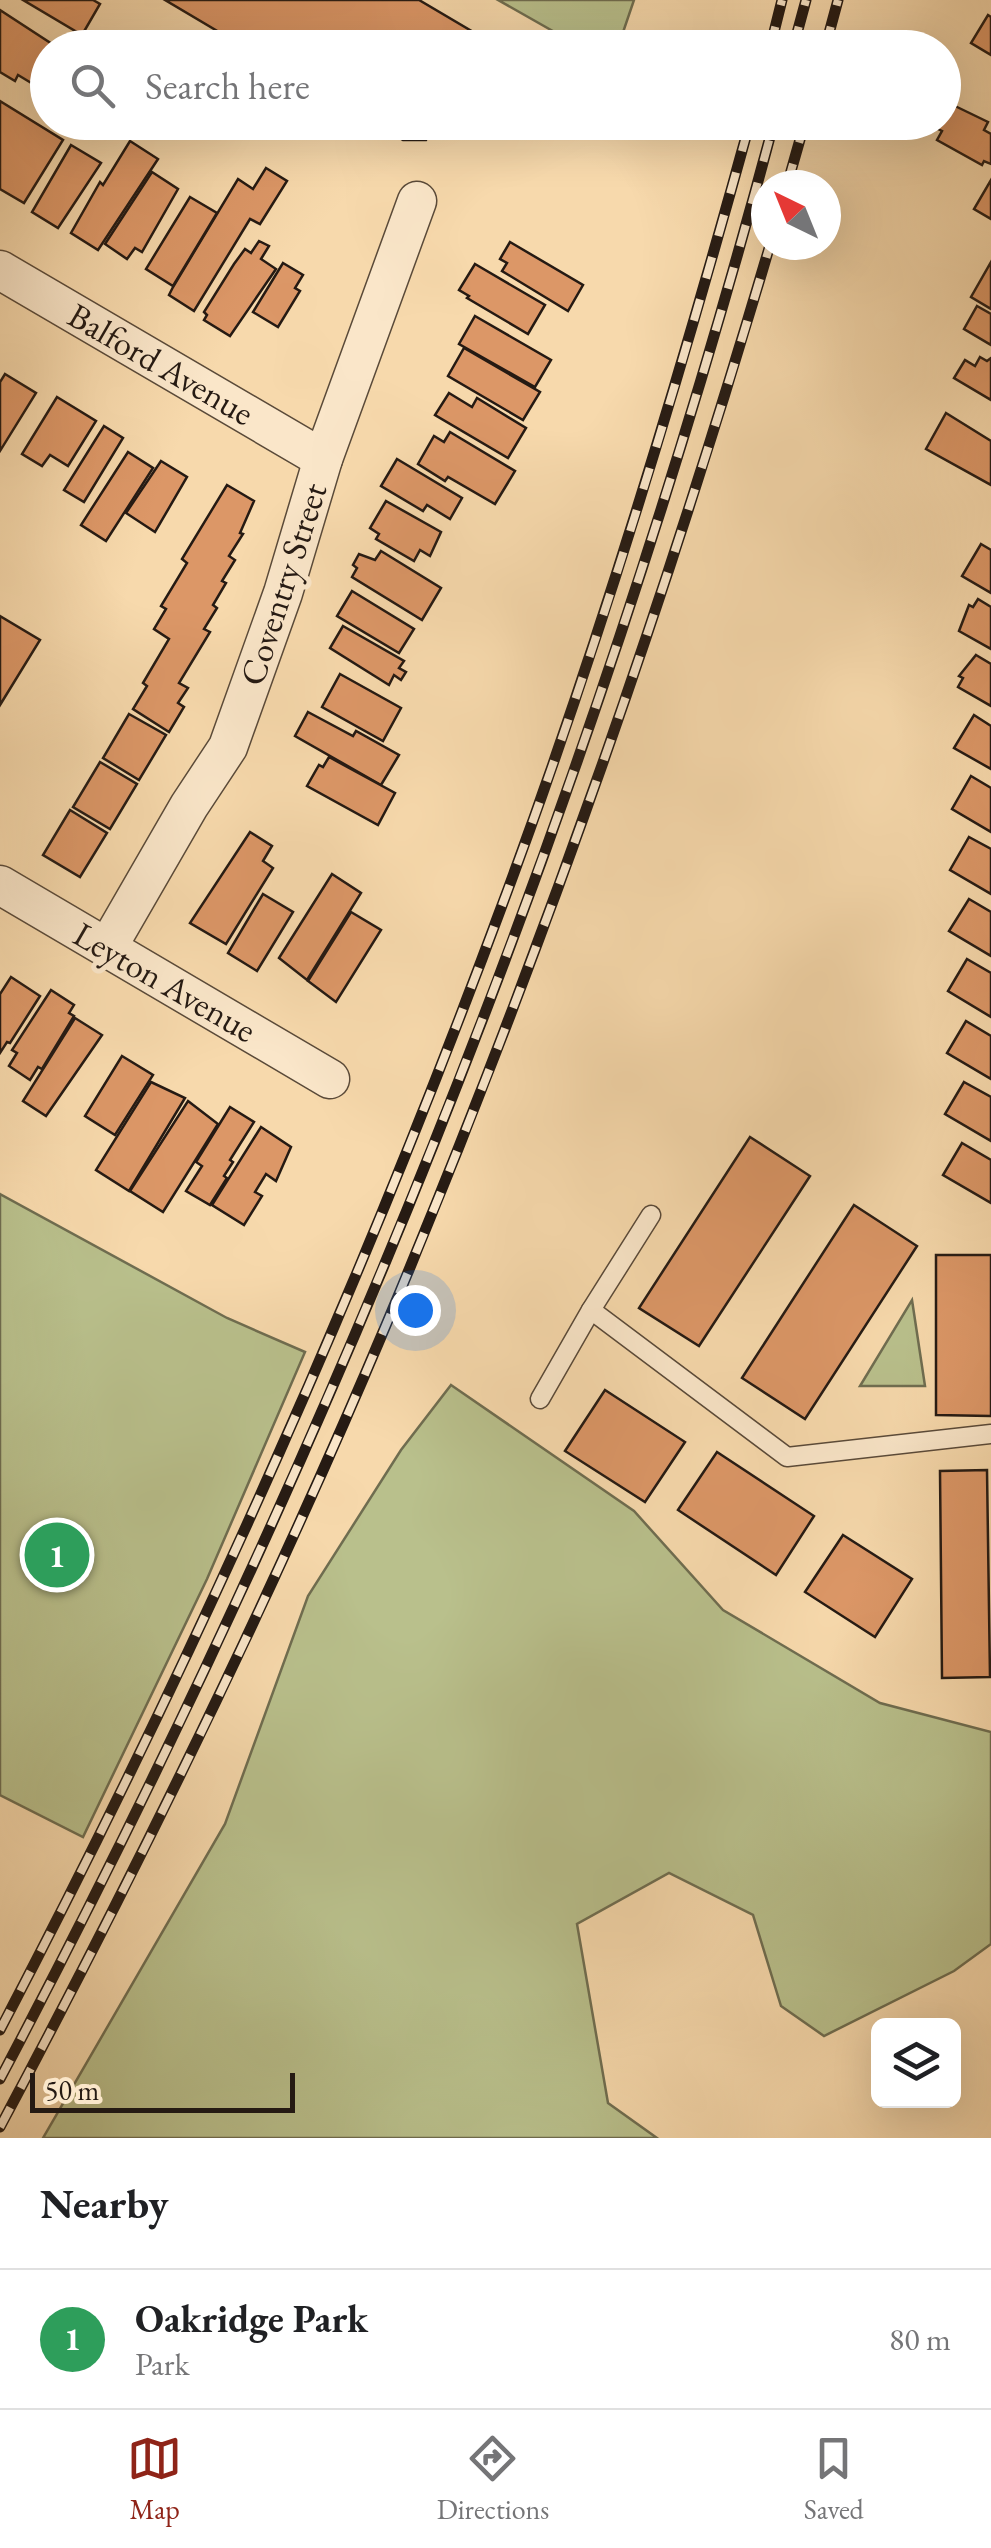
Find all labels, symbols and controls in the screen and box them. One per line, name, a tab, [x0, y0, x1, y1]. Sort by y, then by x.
search box	[30, 30, 961, 140]
icon: search	[65, 58, 120, 113]
text: Search here	[145, 61, 310, 110]
north arrow	[751, 170, 841, 260]
street label: Balford Avenue	[60, 292, 262, 435]
street label: Coventry Street	[229, 477, 336, 691]
street label: Leyton Avenue	[66, 911, 265, 1052]
your location	[390, 1285, 441, 1336]
pin: 1	[24, 1518, 90, 1592]
map controls	[871, 2018, 961, 2108]
button: layers	[871, 2018, 961, 2108]
scale bar	[30, 2068, 295, 2112]
text: 50 m	[45, 2072, 99, 2108]
text: Nearby	[40, 2176, 169, 2231]
text: Oakridge Park	[135, 2294, 368, 2343]
text: 1	[64, 2318, 81, 2360]
text: 80 m	[889, 2318, 951, 2360]
text: Park	[135, 2343, 190, 2385]
tab: Map	[127, 2431, 182, 2527]
tab: Directions	[437, 2431, 549, 2527]
tab: Saved	[804, 2431, 864, 2527]

